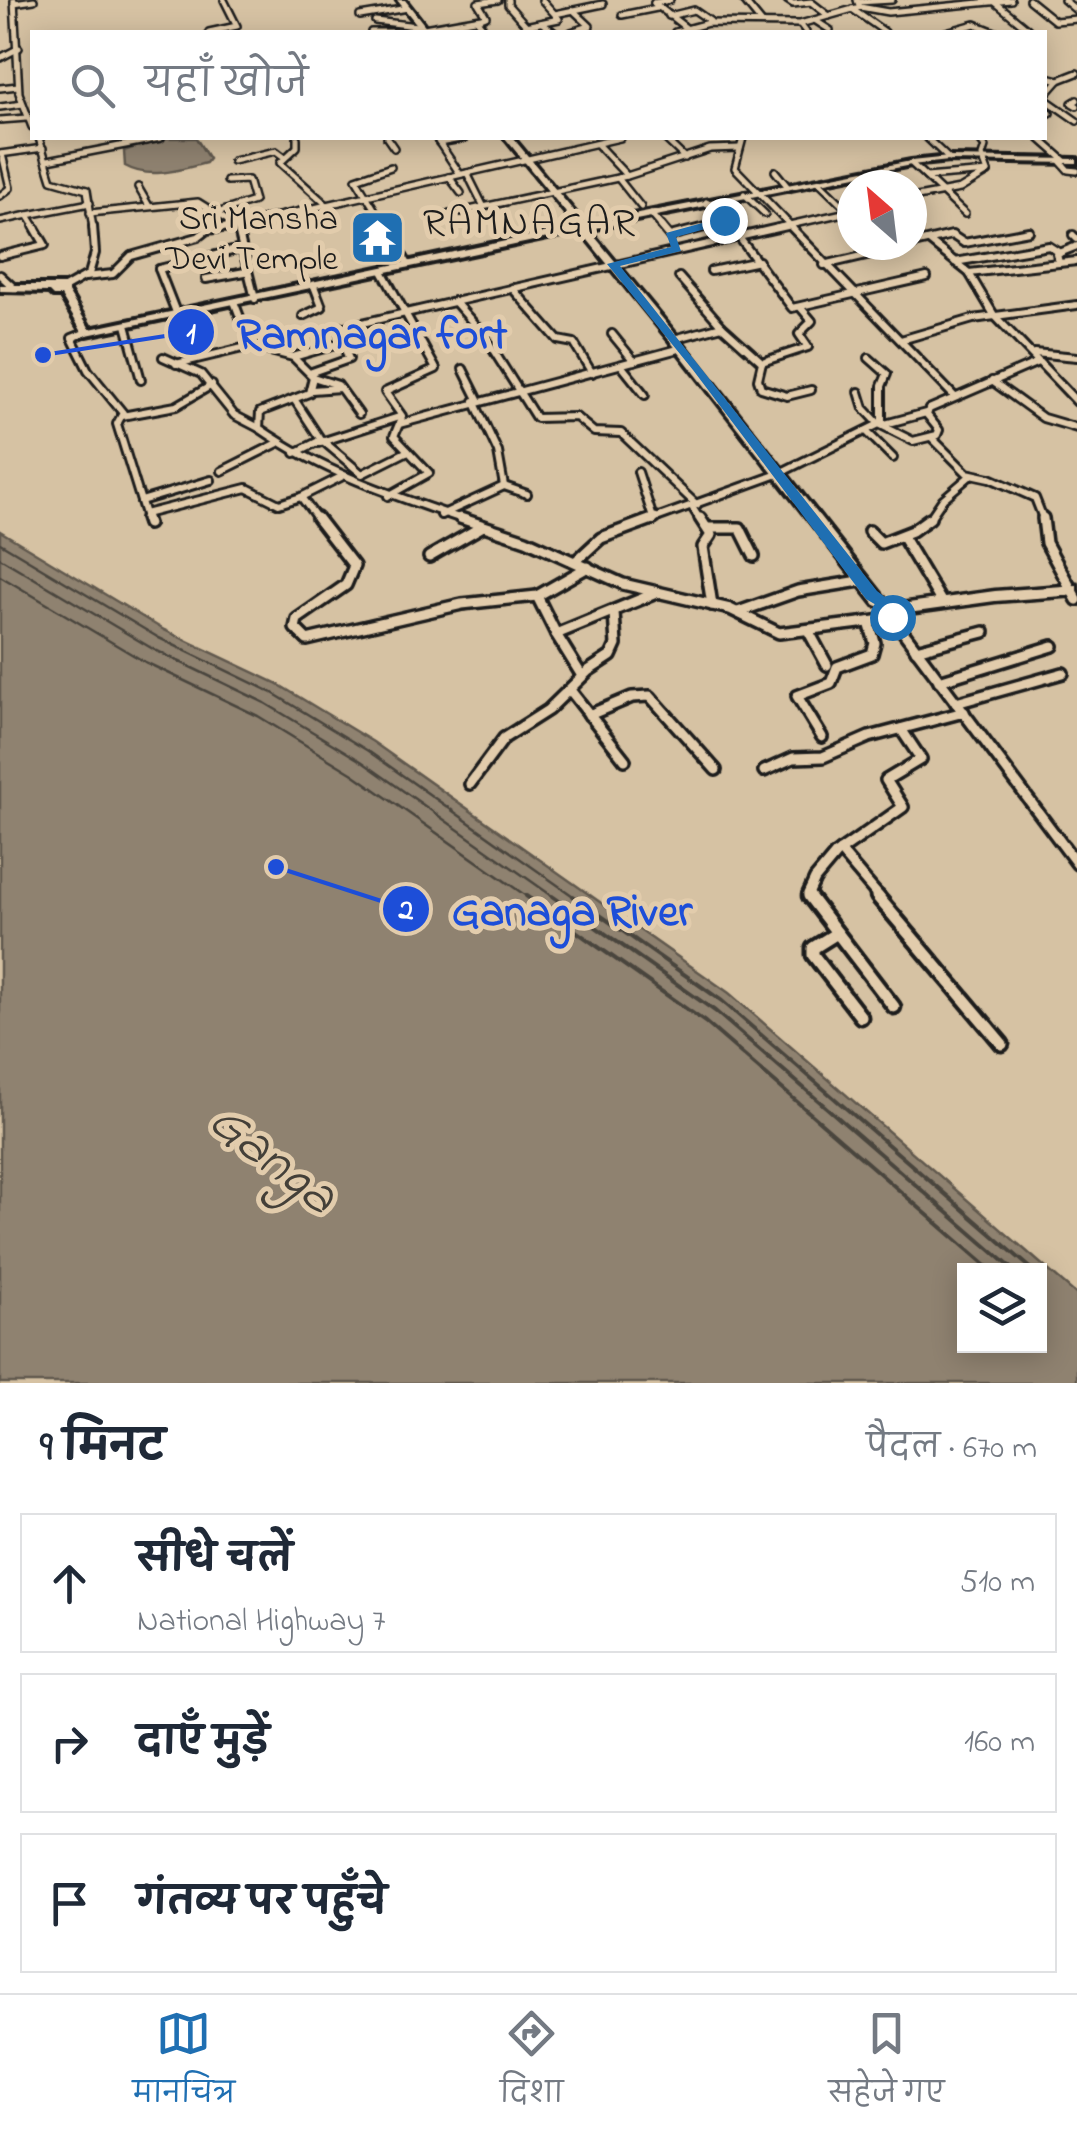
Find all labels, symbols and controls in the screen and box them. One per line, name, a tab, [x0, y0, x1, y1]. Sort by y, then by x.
search box	[30, 30, 1047, 140]
icon: search	[65, 58, 120, 113]
text: यहाँ खोजें	[145, 58, 308, 114]
north arrow	[837, 170, 927, 260]
place label: Sri Mansha Devi Temple	[165, 195, 338, 286]
district label: RAMNAGAR	[423, 195, 637, 254]
route end	[702, 198, 748, 244]
temple icon: Sri Mansha Devi Temple	[347, 207, 407, 267]
callout: Ramnagar fort	[166, 295, 527, 370]
text: Ramnagar fort	[237, 304, 508, 372]
text: 1	[186, 314, 196, 358]
route start	[870, 595, 916, 641]
callout: Ganaga River	[381, 871, 712, 946]
text: Ganaga River	[452, 881, 693, 949]
text: 2	[398, 890, 414, 934]
water label: Ganga	[189, 1084, 354, 1238]
map controls	[957, 1263, 1047, 1353]
button: layers	[957, 1263, 1047, 1353]
text: 9 मिनट	[40, 1418, 165, 1479]
text: पैदल · 670 m	[866, 1426, 1037, 1473]
text: सीधे चलें	[137, 1533, 292, 1589]
icon: ahead	[42, 1556, 97, 1611]
text: 510 m	[960, 1560, 1035, 1607]
text: National Highway 7	[137, 1599, 385, 1646]
icon: right	[42, 1716, 97, 1771]
text: दाएँ मुड़ें	[137, 1716, 269, 1772]
text: 160 m	[964, 1720, 1035, 1767]
icon: arrive	[42, 1876, 97, 1931]
text: गंतव्य पर पहुँचे	[137, 1876, 387, 1932]
tab: मानचित्र	[132, 2006, 235, 2123]
tab: दिशा	[500, 2006, 564, 2123]
tab: सहेजे गए	[828, 2006, 945, 2123]

